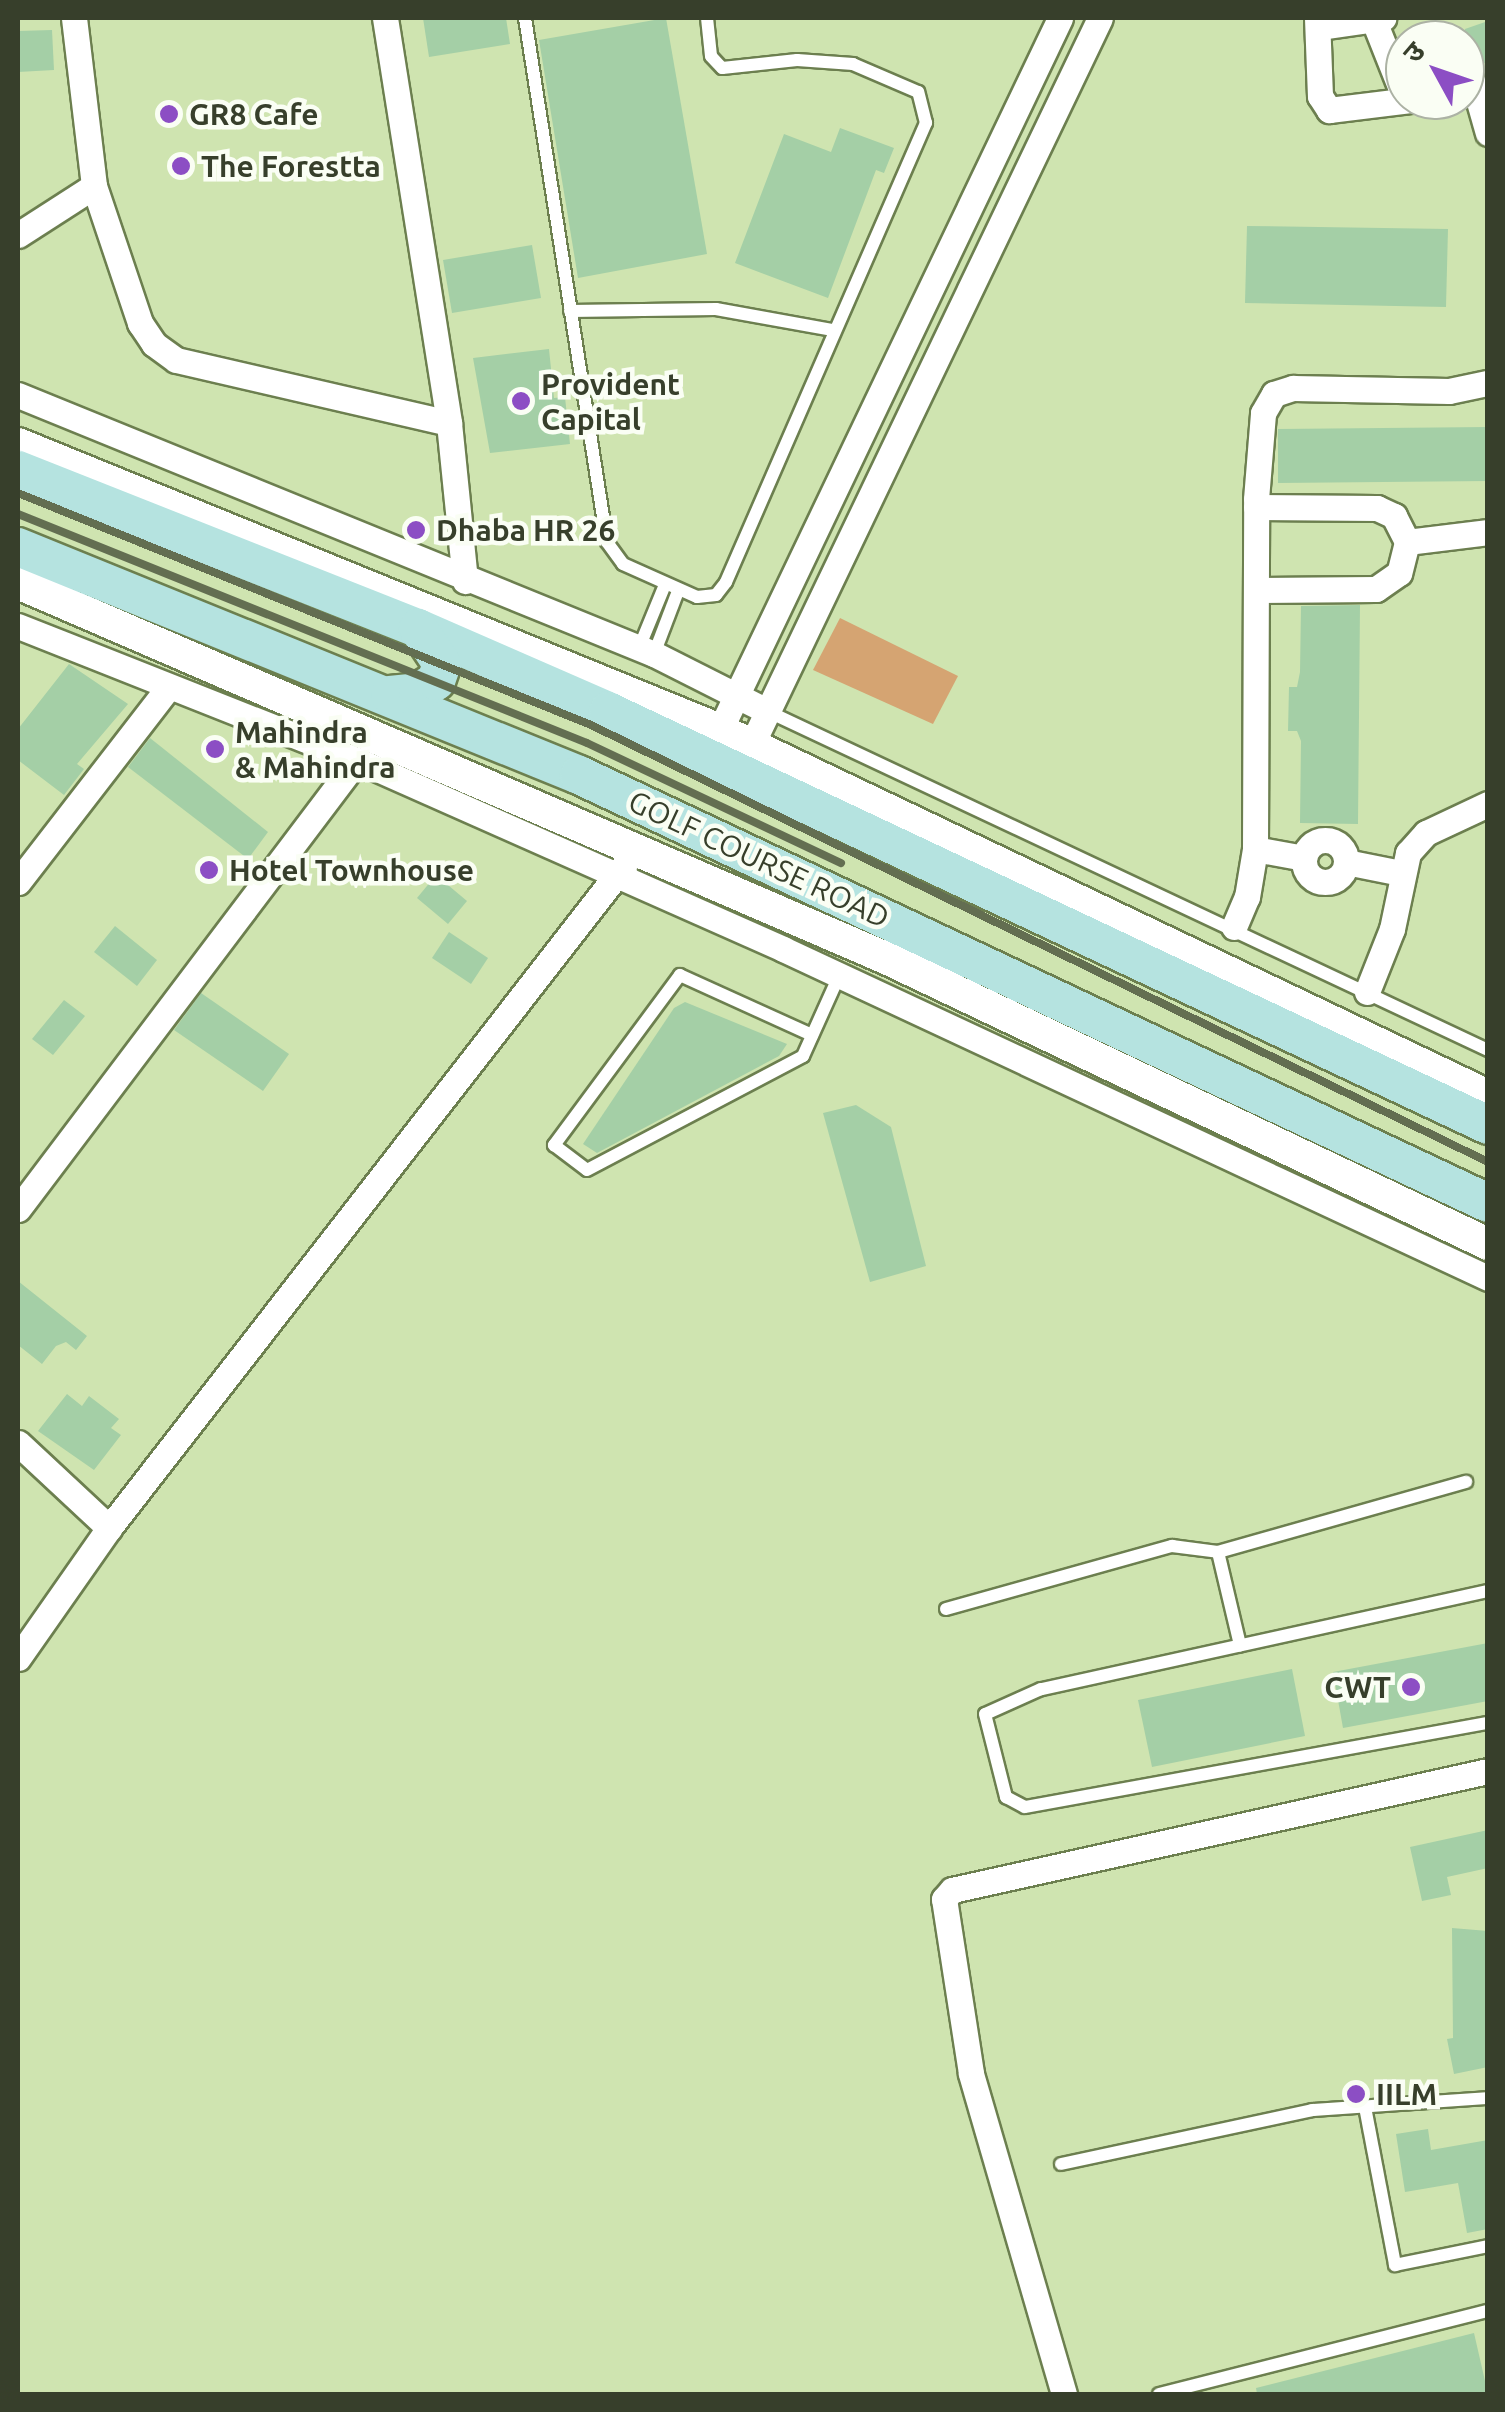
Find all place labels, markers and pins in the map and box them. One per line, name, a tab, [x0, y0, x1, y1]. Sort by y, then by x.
place label: GR8 Cafe	[189, 96, 319, 132]
marker: GR8 Cafe	[158, 103, 180, 125]
place label: The Forestta	[201, 148, 381, 184]
marker: The Forestta	[170, 155, 192, 177]
place label: Provident Capital	[541, 366, 680, 436]
marker: Provident Capital	[510, 390, 532, 412]
place label: Dhaba HR 26	[436, 512, 615, 548]
marker: Dhaba HR 26	[405, 519, 427, 541]
place label: Mahindra & Mahindra	[235, 714, 396, 784]
marker: Mahindra & Mahindra	[204, 738, 226, 760]
place label: Hotel Townhouse	[229, 852, 474, 888]
marker: Hotel Townhouse	[198, 859, 220, 881]
place label: CWT	[1324, 1669, 1391, 1705]
marker: CWT	[1400, 1676, 1422, 1698]
place label: IILM	[1376, 2076, 1437, 2112]
marker: IILM	[1345, 2083, 1367, 2105]

